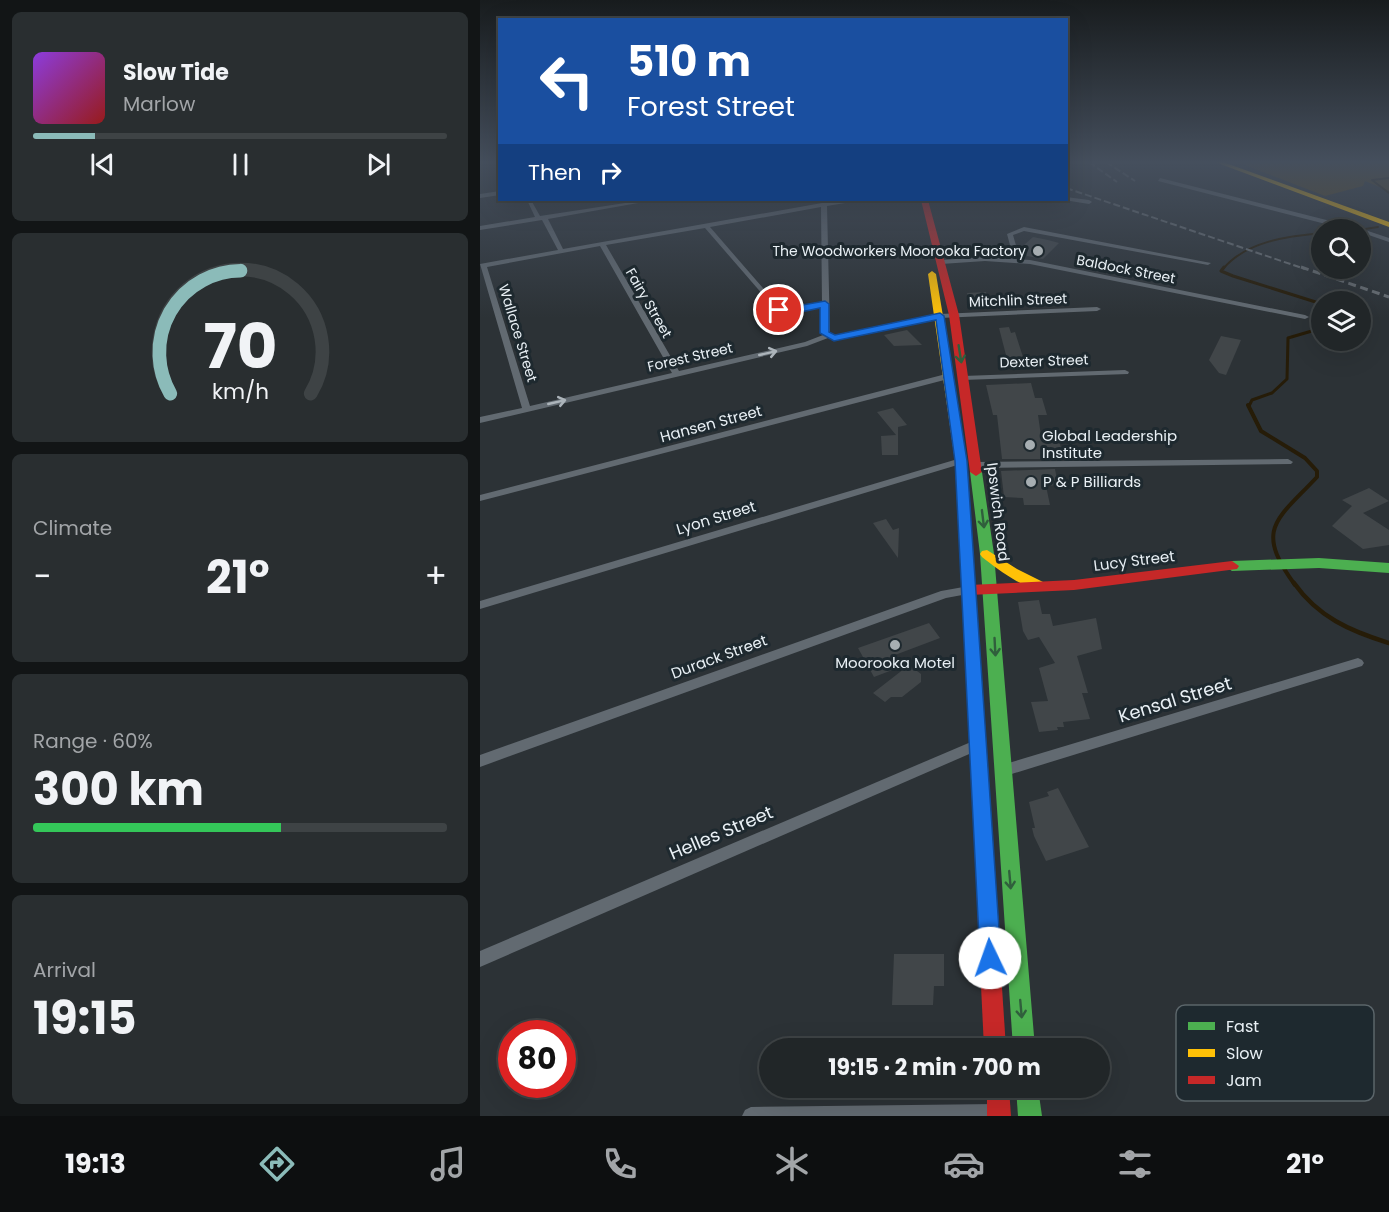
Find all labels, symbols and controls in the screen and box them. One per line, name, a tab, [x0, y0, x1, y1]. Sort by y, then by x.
text: 510 m	[627, 32, 751, 91]
icon: left	[528, 42, 606, 120]
text: Slow Tide	[123, 57, 229, 88]
text: Forest Street	[627, 88, 795, 125]
text: Marlow	[123, 90, 195, 118]
icon: previous	[86, 148, 119, 181]
icon: pause	[224, 148, 257, 181]
icon: next	[362, 148, 395, 181]
icon: right	[594, 156, 627, 189]
text: Then	[528, 157, 582, 188]
map controls	[1311, 219, 1371, 351]
button: search	[1311, 219, 1371, 279]
place label: The Woodworkers Moorooka Factory	[772, 241, 1026, 261]
marker: The Woodworkers Moorooka Factory	[1031, 244, 1045, 258]
street label: Baldock Street	[1075, 250, 1177, 288]
street label: Fairy Street	[621, 264, 677, 342]
street label: Wallace Street	[494, 282, 542, 384]
pin	[753, 284, 804, 335]
street label: Mitchlin Street	[968, 288, 1068, 312]
button: layers	[1311, 291, 1371, 351]
icon: arrive	[762, 293, 795, 326]
text: 70	[203, 302, 277, 390]
street label: Forest Street	[645, 337, 735, 377]
one-way arrow	[954, 344, 965, 363]
one-way arrow	[758, 347, 777, 359]
street label: Dexter Street	[999, 349, 1089, 373]
text: km/h	[211, 377, 269, 408]
one-way arrow	[547, 396, 567, 407]
street label: Hansen Street	[658, 400, 764, 447]
place label: Global Leadership Institute	[1042, 425, 1177, 463]
marker: Global Leadership Institute	[1023, 438, 1037, 452]
street label: Ipswich Road	[982, 461, 1015, 563]
place label: P & P Billiards	[1043, 471, 1141, 492]
marker: P & P Billiards	[1024, 475, 1038, 489]
street label: Lyon Street	[674, 495, 758, 540]
one-way arrow	[978, 509, 989, 528]
text: Climate	[33, 514, 112, 542]
street label: Lucy Street	[1092, 545, 1176, 576]
text: 21°	[206, 546, 270, 609]
text: −	[33, 553, 51, 600]
text: +	[424, 553, 447, 600]
street label: Durack Street	[668, 629, 770, 684]
one-way arrow	[990, 637, 1001, 657]
marker: Moorooka Motel	[888, 638, 902, 652]
place label: Moorooka Motel	[835, 652, 955, 673]
street label: Kensal Street	[1115, 670, 1234, 729]
text: Range · 60%	[33, 727, 153, 755]
text: 300 km	[33, 758, 204, 821]
street label: Helles Street	[665, 799, 777, 866]
one-way arrow	[1005, 870, 1016, 890]
position arrow	[958, 926, 1022, 990]
text: Arrival	[33, 956, 96, 984]
text: 19:15	[33, 987, 137, 1050]
one-way arrow	[1016, 998, 1027, 1018]
legend	[1176, 1005, 1374, 1101]
text: Fast	[1226, 1015, 1259, 1038]
speed limit sign: 80	[498, 1020, 576, 1098]
text: Slow	[1226, 1042, 1263, 1065]
text: 19:15 · 2 min · 700 m	[828, 1052, 1041, 1083]
text: Jam	[1226, 1069, 1262, 1092]
icon: directions	[256, 1143, 298, 1185]
icon: music	[427, 1143, 469, 1185]
icon: phone	[599, 1143, 641, 1185]
icon: climate	[771, 1143, 813, 1185]
icon: car	[943, 1143, 985, 1185]
icon: filters	[1114, 1143, 1156, 1185]
text: 19:13	[65, 1145, 126, 1182]
text: 21°	[1286, 1145, 1324, 1182]

